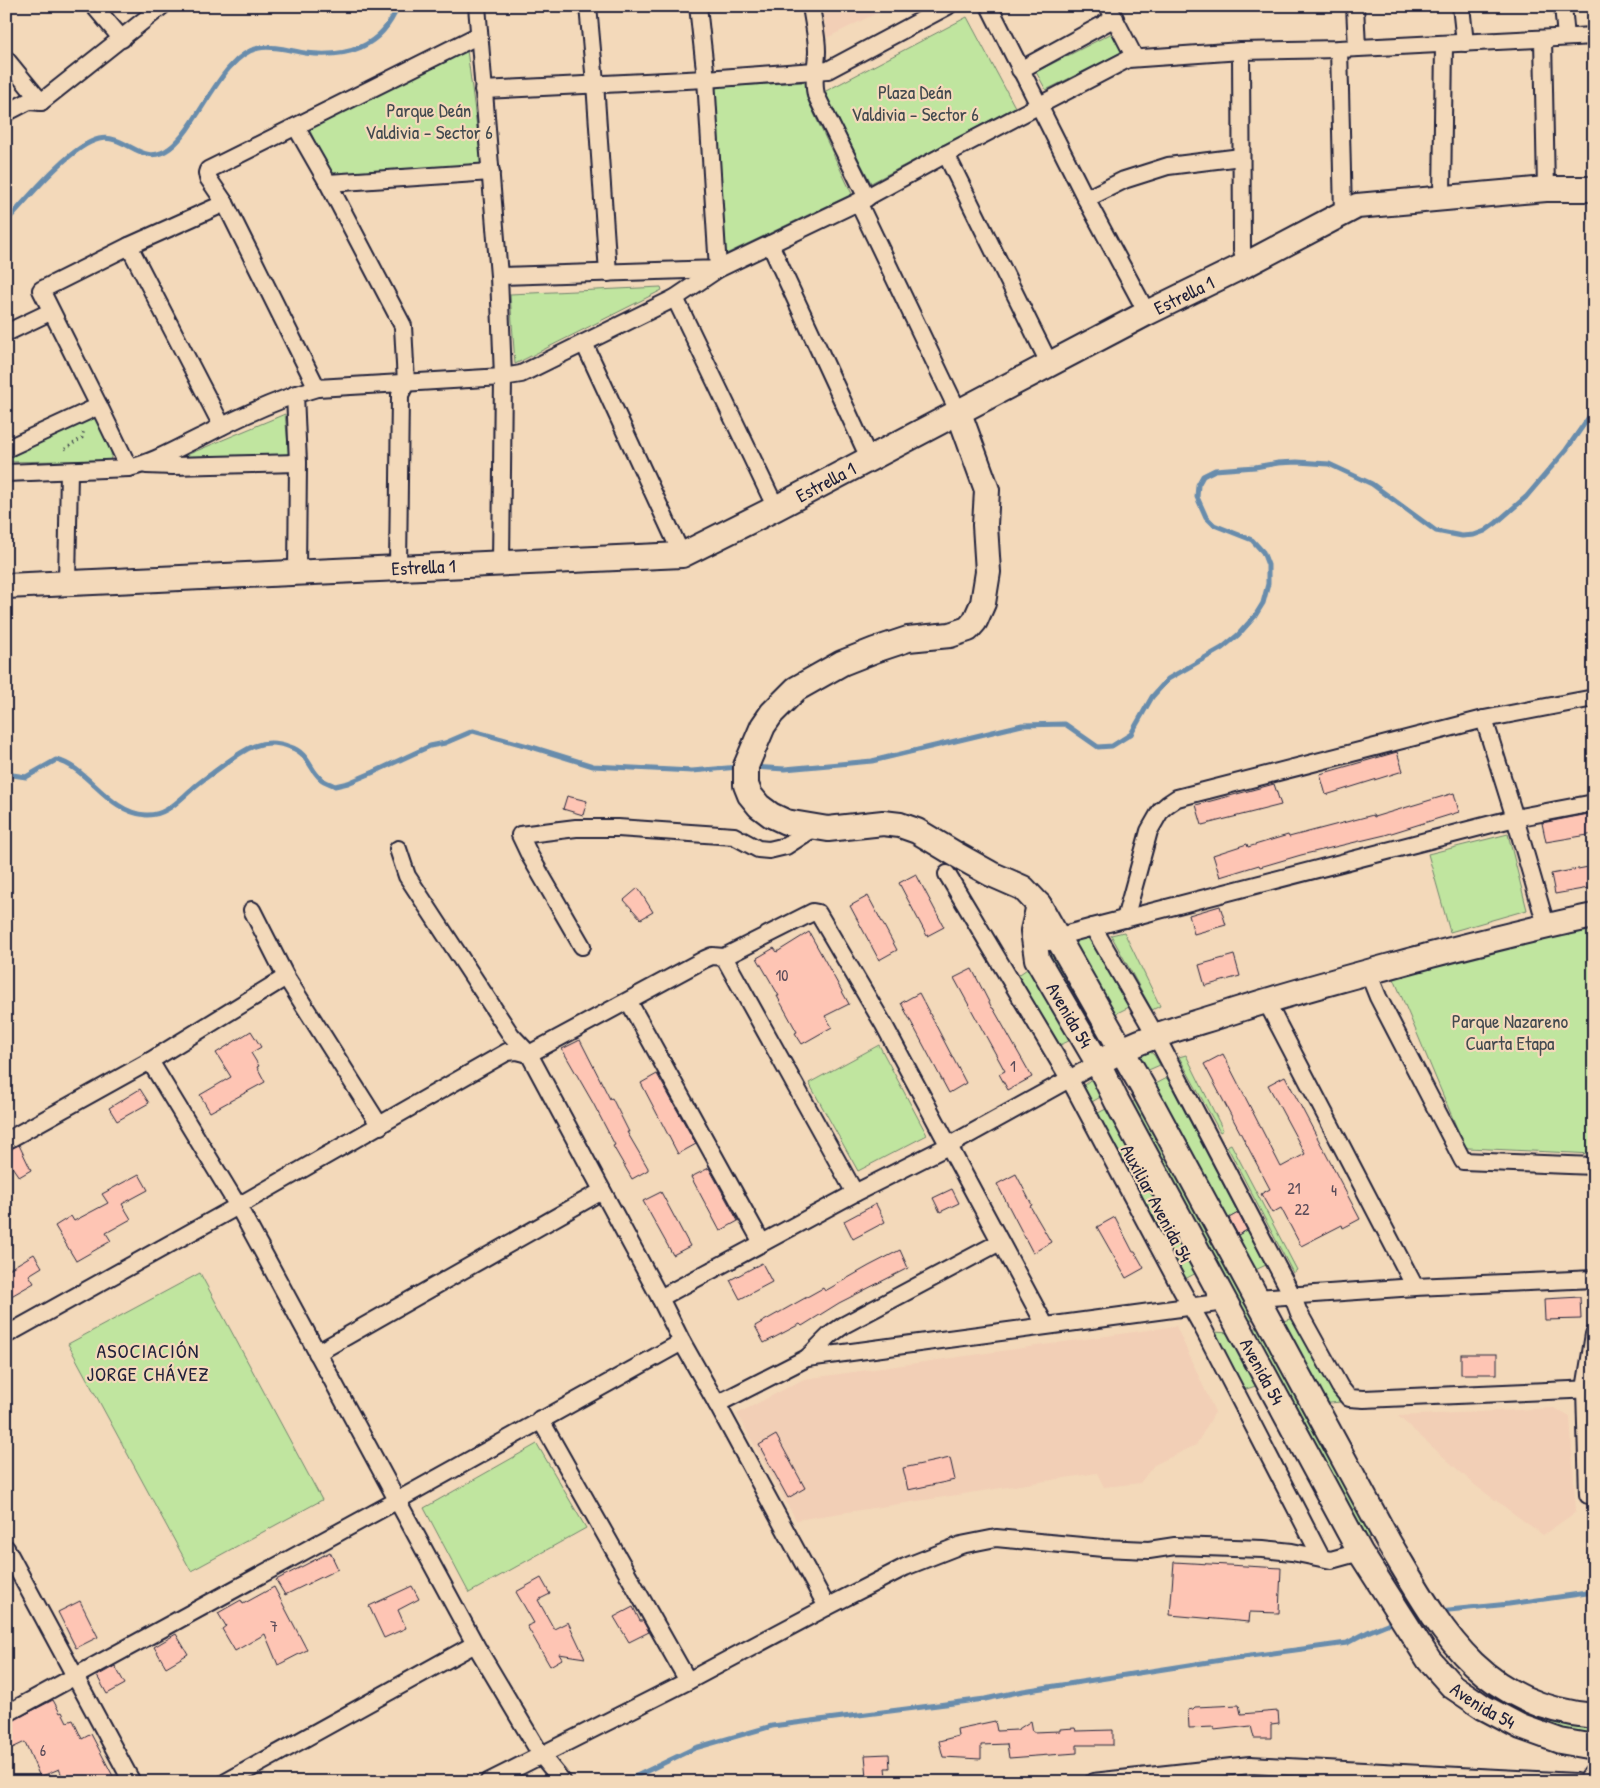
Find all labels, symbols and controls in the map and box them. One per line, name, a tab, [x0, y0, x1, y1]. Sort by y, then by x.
park label: Plaza Deán Valdivia - Sector 6	[851, 79, 979, 127]
park label: Parque Deán Valdivia - Sector 6	[365, 97, 493, 145]
street label: Estrella 1	[1149, 269, 1218, 321]
street label: Estrella 1	[791, 455, 860, 508]
street label: Estrella 1	[391, 552, 456, 581]
house number: 10	[776, 964, 788, 986]
street label: Avenida 54	[1041, 978, 1099, 1053]
park label: Parque Nazareno Cuarta Etapa	[1452, 1008, 1569, 1056]
house number: 1	[1010, 1055, 1016, 1077]
street label: Auxiliar Avenida 54	[1115, 1140, 1199, 1266]
house number: 21	[1287, 1177, 1301, 1199]
house number: 4	[1331, 1179, 1337, 1201]
house number: 22	[1295, 1198, 1310, 1220]
street label: Avenida 54	[1234, 1334, 1291, 1409]
district label: ASOCIACIÓN JORGE CHÁVEZ	[87, 1337, 209, 1387]
house number: 7	[270, 1615, 278, 1637]
street label: Avenida 54	[1445, 1676, 1520, 1735]
house number: 6	[40, 1739, 46, 1761]

